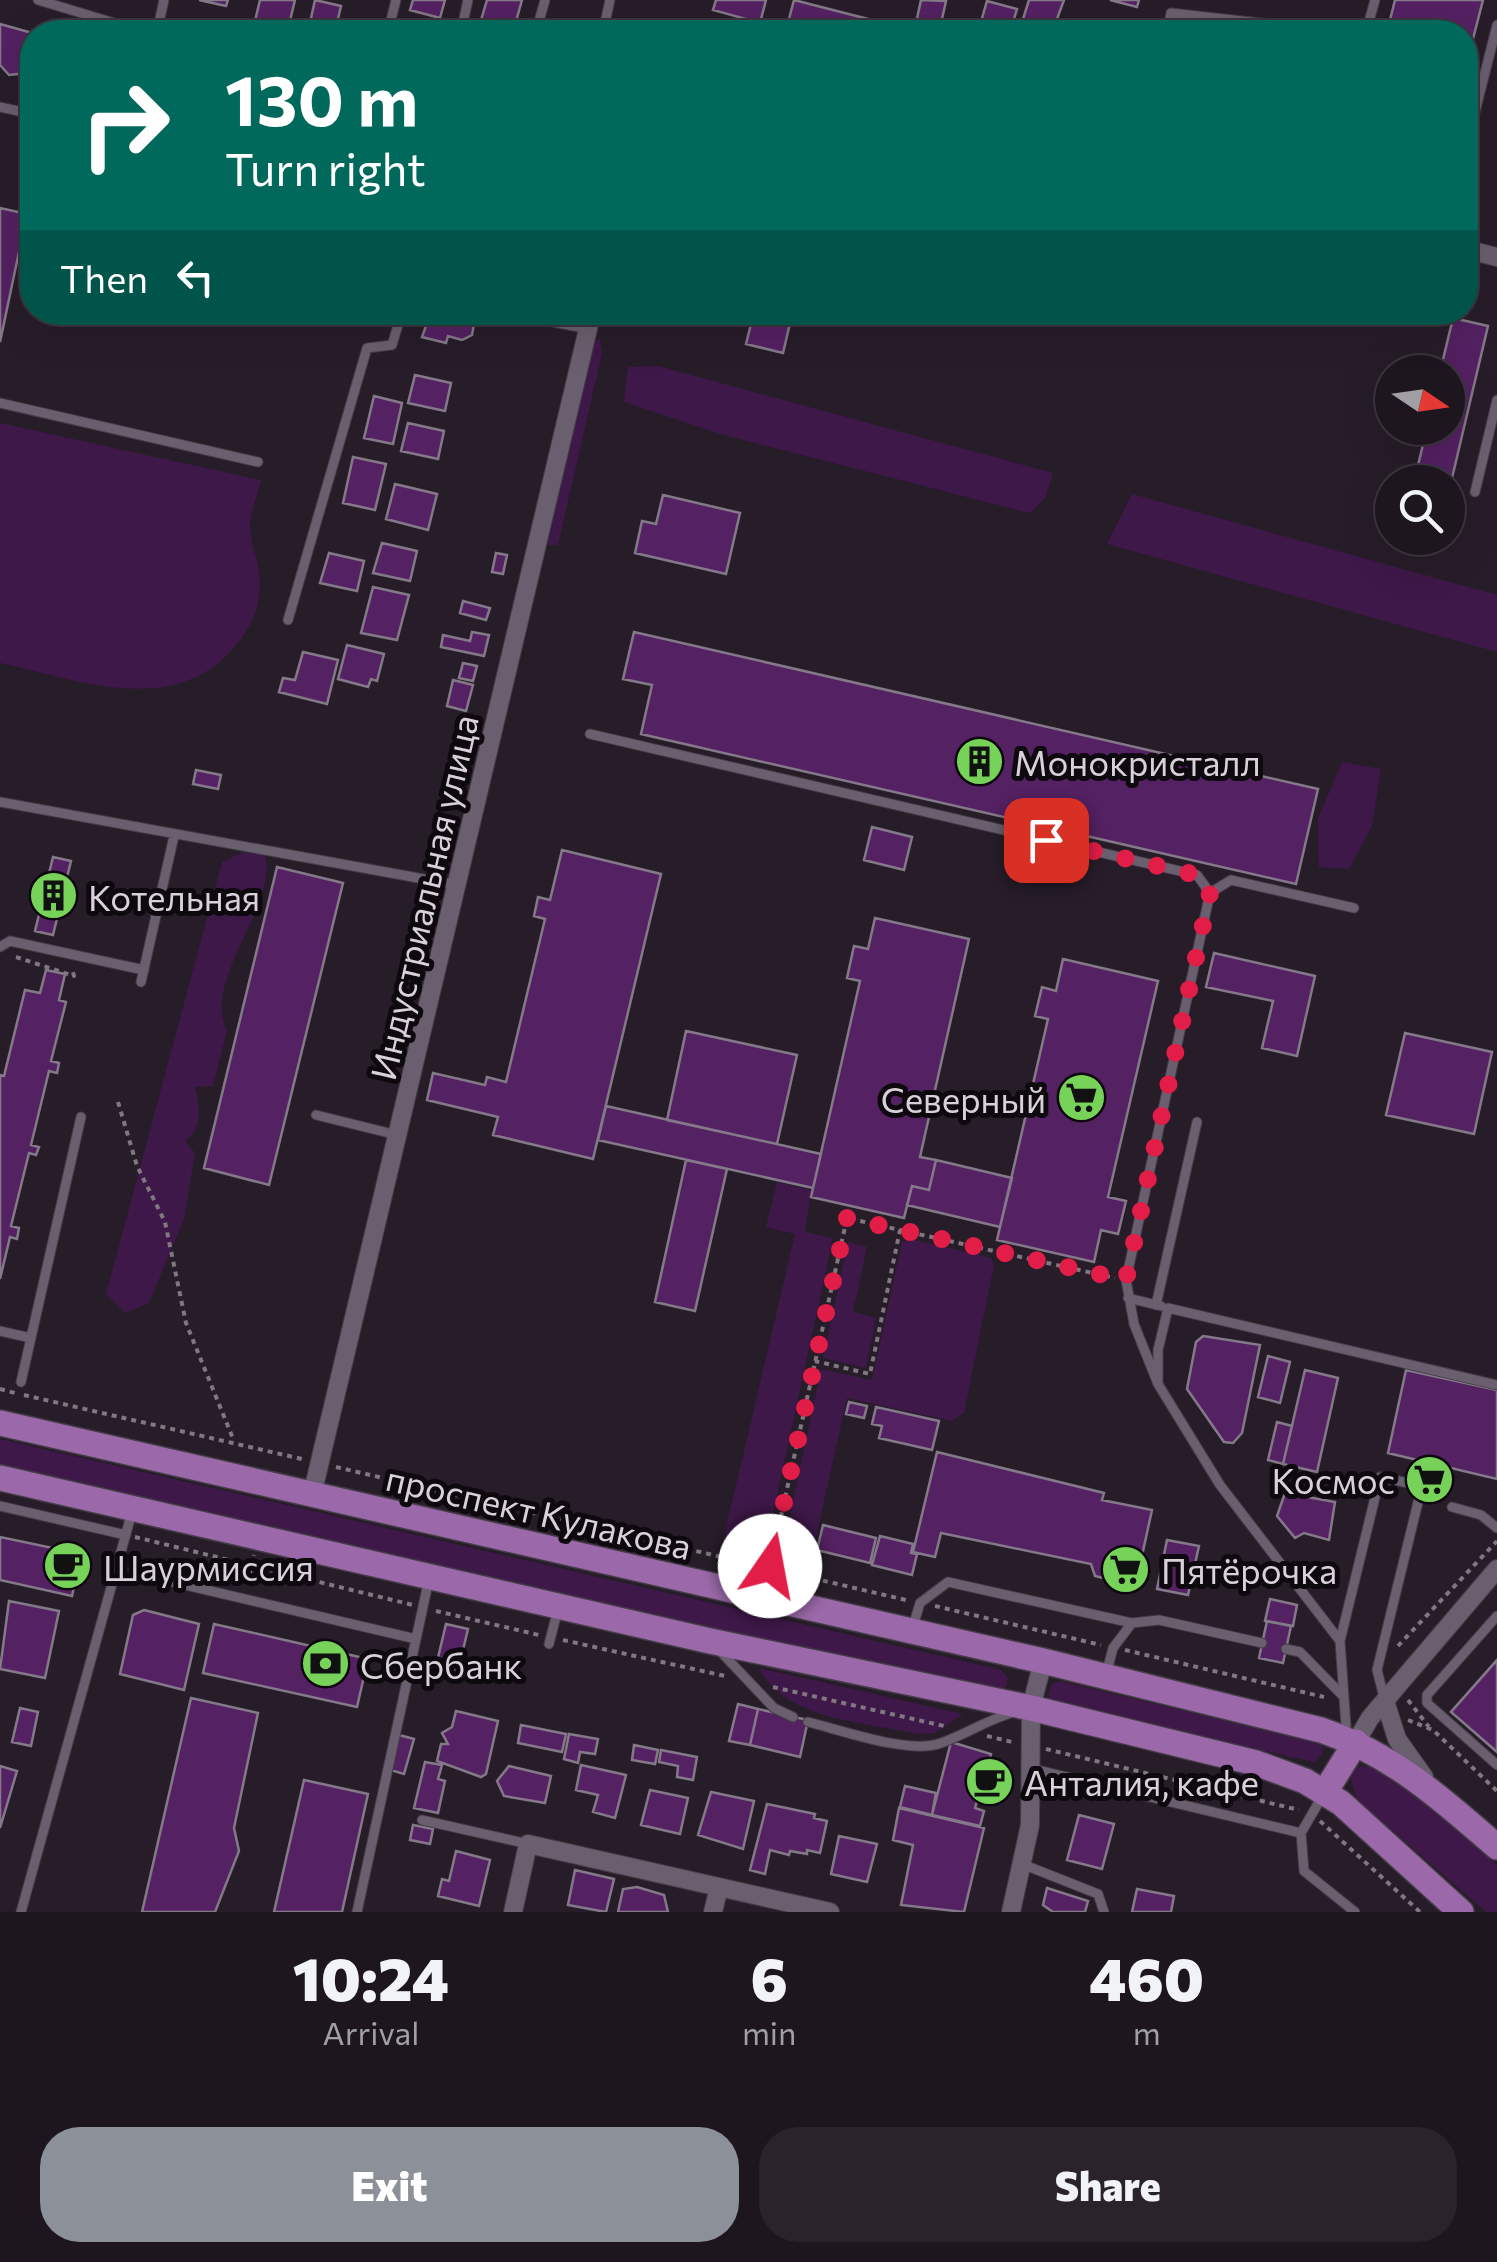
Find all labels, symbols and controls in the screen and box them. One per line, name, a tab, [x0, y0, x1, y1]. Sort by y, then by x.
text: 130 m	[225, 55, 418, 140]
icon: right	[60, 60, 190, 190]
text: Turn right	[225, 140, 426, 195]
icon: left	[168, 250, 223, 305]
text: Then	[60, 254, 148, 301]
north arrow	[1375, 355, 1465, 445]
map controls	[1375, 355, 1465, 555]
button: search	[1375, 465, 1465, 555]
street label: Индустриальная улица	[360, 710, 486, 1084]
building icon: Монокристалл	[953, 735, 1005, 787]
place label: Монокристалл	[1014, 740, 1261, 783]
pin	[1004, 798, 1089, 883]
icon: arrive	[1019, 813, 1074, 868]
building icon: Котельная	[27, 870, 79, 922]
place label: Котельная	[88, 875, 260, 918]
supermarket icon: Северный	[1055, 1072, 1107, 1124]
place label: Северный	[881, 1077, 1046, 1120]
supermarket icon: Космос	[1404, 1453, 1456, 1505]
street label: проспект Кулакова	[382, 1455, 696, 1567]
place label: Космос	[1271, 1458, 1395, 1501]
position arrow	[718, 1514, 822, 1618]
cafe icon: Шаурмиссия	[42, 1540, 94, 1592]
supermarket icon: Пятёрочка	[1100, 1543, 1152, 1595]
place label: Шаурмиссия	[103, 1545, 314, 1588]
place label: Пятёрочка	[1161, 1548, 1337, 1591]
bank icon: Сбербанк	[299, 1638, 351, 1690]
place label: Сбербанк	[360, 1643, 522, 1686]
cafe icon: Анталия, кафе	[963, 1755, 1015, 1807]
place label: Анталия, кафе	[1024, 1760, 1259, 1803]
text: 10:24	[293, 1940, 449, 2013]
text: 6	[751, 1940, 788, 2013]
text: 460	[1089, 1940, 1204, 2013]
text: Arrival	[323, 2012, 419, 2052]
text: min	[742, 2012, 796, 2052]
text: m	[1133, 2012, 1161, 2052]
button: Exit	[40, 2127, 739, 2242]
button: Share	[759, 2127, 1457, 2242]

